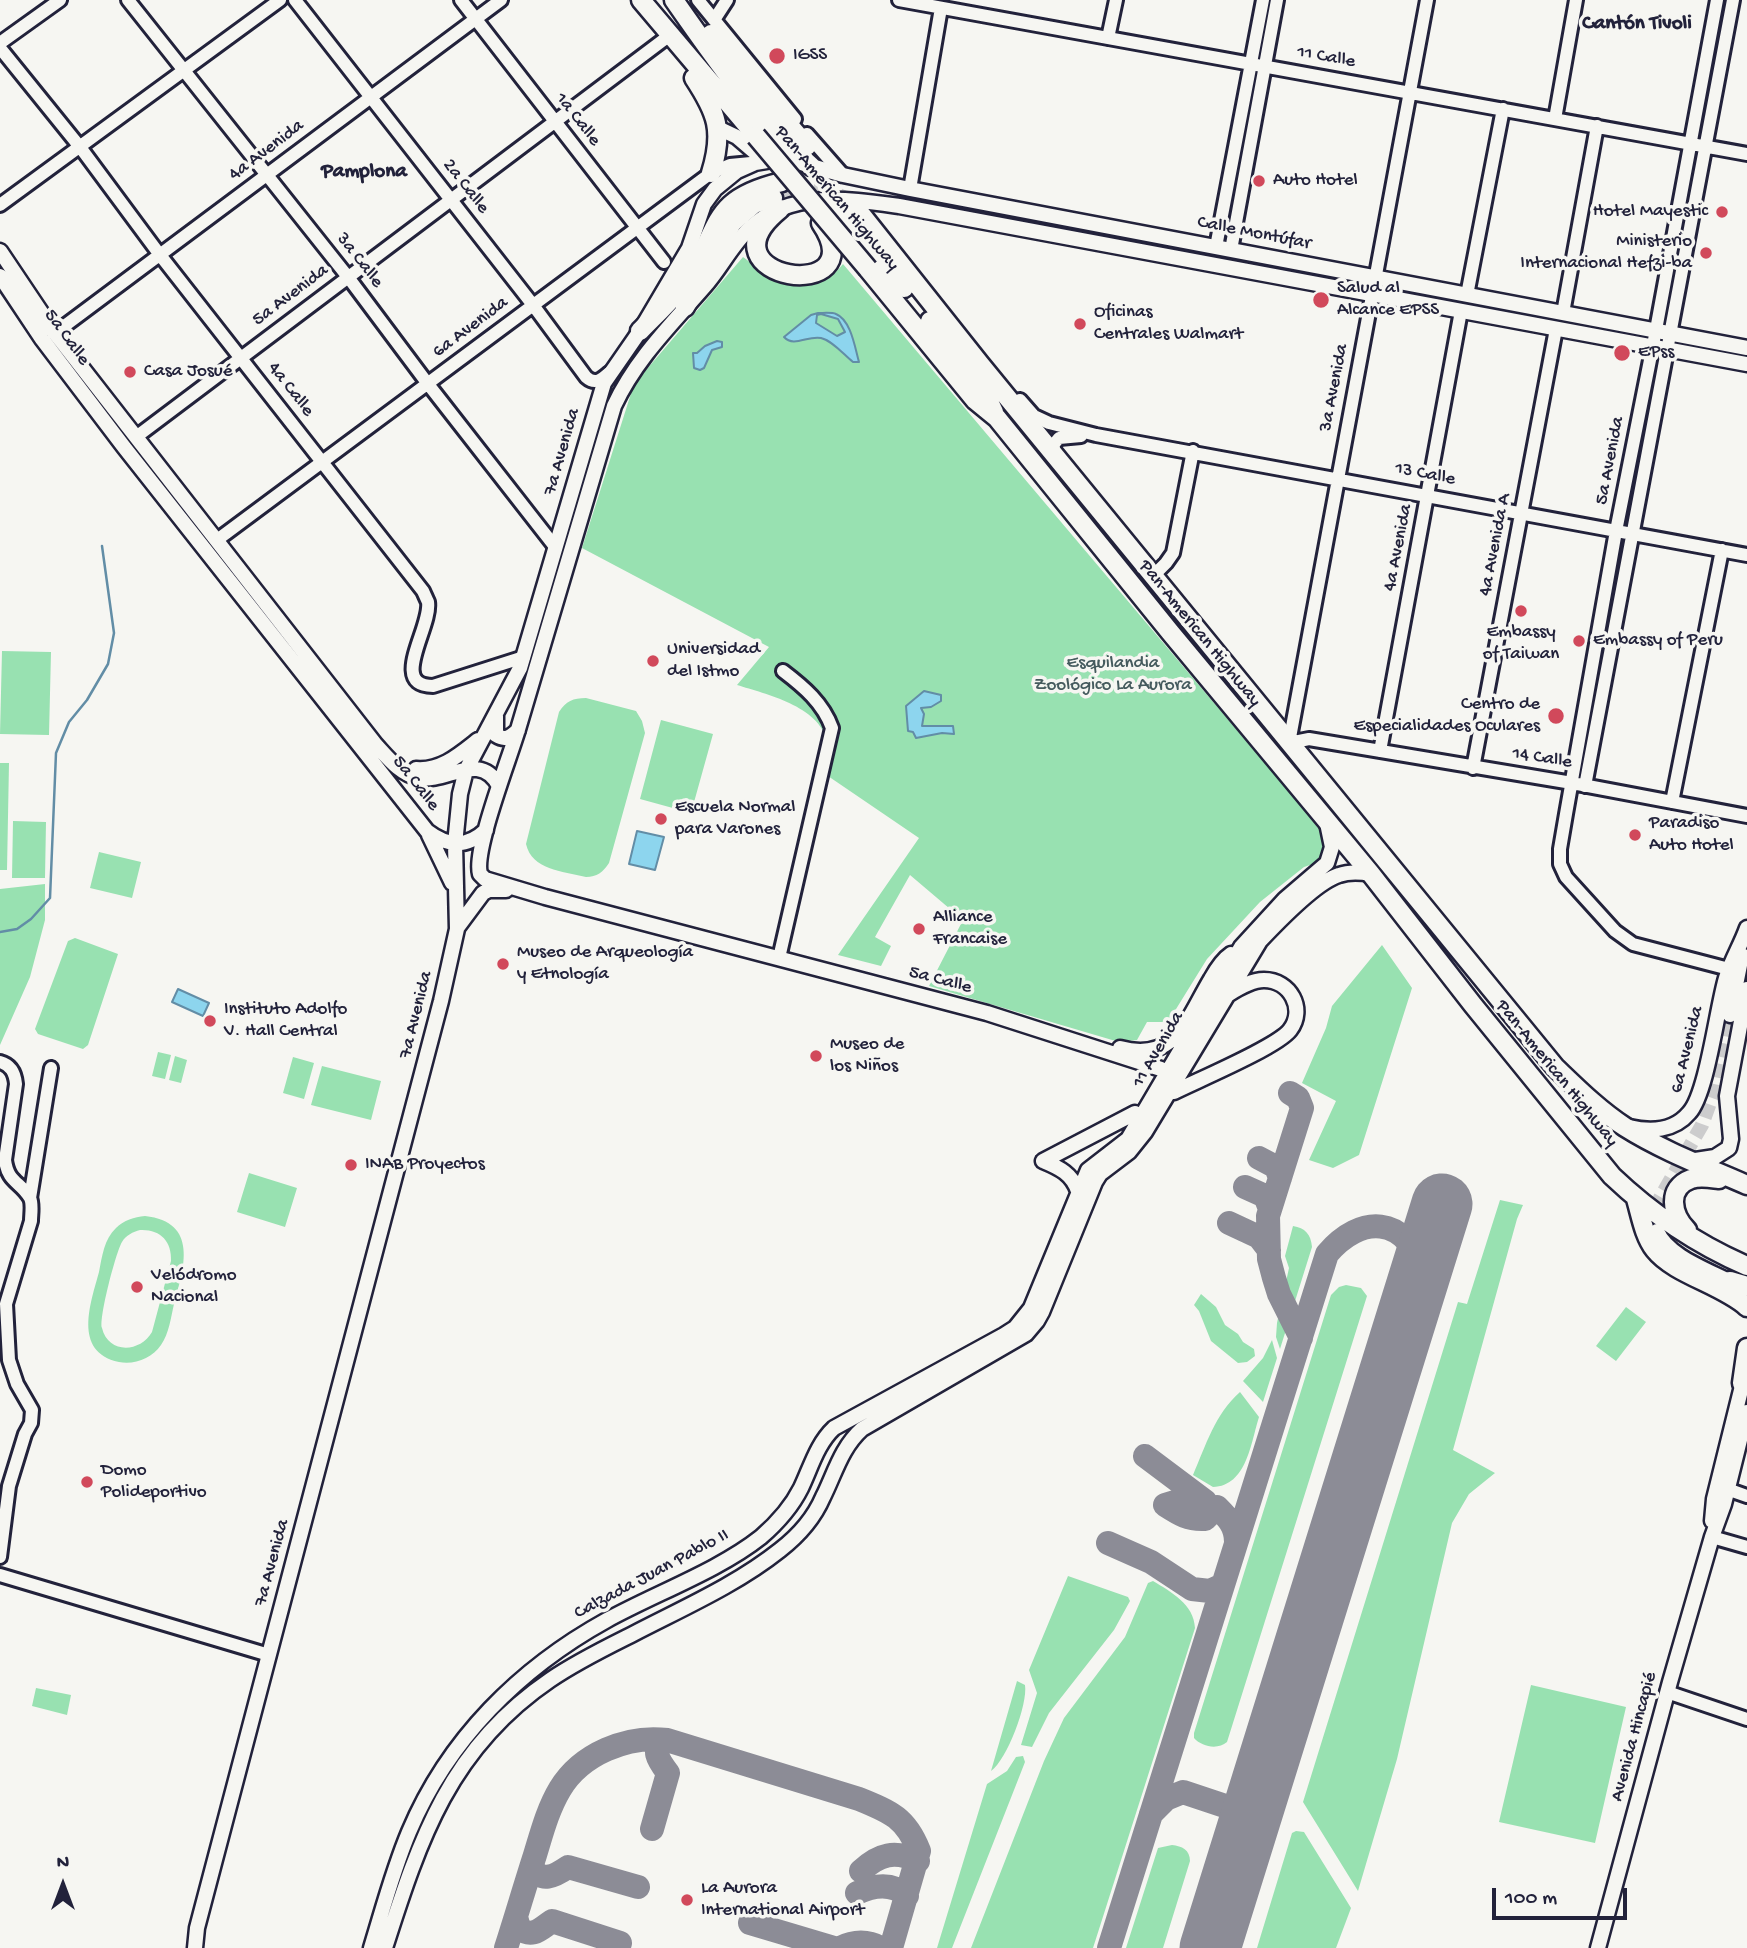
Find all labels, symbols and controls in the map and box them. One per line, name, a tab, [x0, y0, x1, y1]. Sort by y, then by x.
district label: Cantón Tivoli	[1582, 12, 1692, 38]
street label: 11 Calle	[1295, 42, 1357, 74]
place label: IGSS	[793, 45, 827, 67]
marker: IGSS	[767, 46, 787, 66]
street label: 1a Calle	[549, 89, 605, 151]
street label: 4a Avenida	[225, 115, 309, 187]
street label: Pan-American Highway	[769, 122, 903, 276]
street label: 2a Calle	[437, 155, 493, 219]
district label: Pamplona	[321, 160, 407, 186]
place label: Auto Hotel	[1273, 170, 1358, 192]
marker: Auto Hotel	[1251, 173, 1267, 189]
place label: Hotel Mayestic	[1593, 201, 1708, 223]
marker: Hotel Mayestic	[1714, 204, 1730, 220]
street label: Calle Montúfar	[1195, 212, 1313, 256]
street label: 3a Calle	[330, 229, 388, 293]
place label: Ministerio Internacional Hefzi-ba	[1520, 231, 1692, 275]
marker: Ministerio Internacional Hefzi-ba	[1698, 245, 1714, 261]
street label: 5a Avenida	[248, 260, 334, 332]
place label: Salud al Alcance EPSS	[1337, 278, 1439, 322]
marker: Salud al Alcance EPSS	[1311, 290, 1331, 310]
street label: 6a Avenida	[429, 292, 513, 364]
place label: Oficinas Centrales Walmart	[1094, 302, 1243, 346]
street label: 5a Calle	[38, 305, 94, 371]
marker: Oficinas Centrales Walmart	[1072, 316, 1088, 332]
street label: 3a Avenida	[1315, 342, 1355, 434]
place label: EPss	[1638, 342, 1674, 364]
marker: EPss	[1612, 343, 1632, 363]
street label: 4a Calle	[262, 358, 318, 422]
place label: Casa Josué	[144, 361, 233, 383]
marker: Casa Josué	[122, 364, 138, 380]
street label: 7a Avenida	[540, 406, 586, 498]
street label: 5a Avenida	[1591, 415, 1631, 507]
street label: 13 Calle	[1393, 458, 1457, 492]
street label: 4a Avenida A	[1475, 492, 1517, 598]
street label: 4a Avenida	[1379, 503, 1419, 593]
street label: Pan-American Highway	[1133, 556, 1265, 712]
marker: Embassy of Taiwan	[1513, 603, 1529, 619]
place label: Embassy of Taiwan	[1483, 622, 1559, 666]
place label: Embassy of Peru	[1593, 630, 1723, 652]
marker: Embassy of Peru	[1571, 633, 1587, 649]
place label: Universidad del Istmo	[667, 639, 760, 683]
marker: Universidad del Istmo	[645, 653, 661, 669]
park label: Esquilandia Zoológico La Aurora	[1034, 653, 1192, 697]
place label: Centro de Especialidades Oculares	[1353, 694, 1540, 738]
marker: Centro de Especialidades Oculares	[1546, 706, 1566, 726]
street label: 14 Calle	[1510, 743, 1574, 775]
street label: 5a Calle	[386, 752, 444, 816]
place label: Escuela Normal para Varones	[675, 797, 795, 841]
marker: Escuela Normal para Varones	[653, 811, 669, 827]
place label: Paradiso Auto Hotel	[1649, 813, 1734, 857]
marker: Paradiso Auto Hotel	[1627, 827, 1643, 843]
place label: Alliance Francaise	[933, 907, 1007, 951]
marker: Alliance Francaise	[911, 921, 927, 937]
place label: Museo de Arqueología y Etnología	[517, 942, 693, 986]
marker: Museo de Arqueología y Etnología	[495, 956, 511, 972]
street label: 5a Calle	[906, 962, 974, 1000]
street label: 7a Avenida	[395, 969, 439, 1061]
street label: Pan-American Highway	[1490, 996, 1622, 1152]
place label: Instituto Adolfo V. Hall Central	[224, 999, 347, 1043]
street label: 6a Avenida	[1666, 1004, 1710, 1096]
street label: 11 Avenida	[1128, 1008, 1190, 1092]
marker: Instituto Adolfo V. Hall Central	[202, 1013, 218, 1029]
place label: Museo de los Niños	[830, 1034, 904, 1078]
marker: Museo de los Niños	[808, 1048, 824, 1064]
place label: INAB Proyectos	[365, 1154, 485, 1176]
marker: INAB Proyectos	[343, 1157, 359, 1173]
place label: Velódromo Nacional	[151, 1265, 236, 1309]
marker: Velódromo Nacional	[129, 1279, 145, 1295]
place label: Domo Polideportivo	[101, 1460, 207, 1504]
marker: Domo Polideportivo	[79, 1474, 95, 1490]
street label: 7a Avenida	[250, 1517, 296, 1609]
street label: Calzada Juan Pablo II	[571, 1525, 733, 1625]
street label: Avenida Hincapié	[1607, 1670, 1663, 1804]
north arrow	[28, 1850, 98, 1920]
text: N	[57, 1852, 69, 1875]
scale bar	[1495, 1874, 1630, 1918]
place label: La Aurora International Airport	[701, 1878, 864, 1922]
text: 100 m	[1505, 1887, 1557, 1912]
marker: La Aurora International Airport	[679, 1892, 695, 1908]

